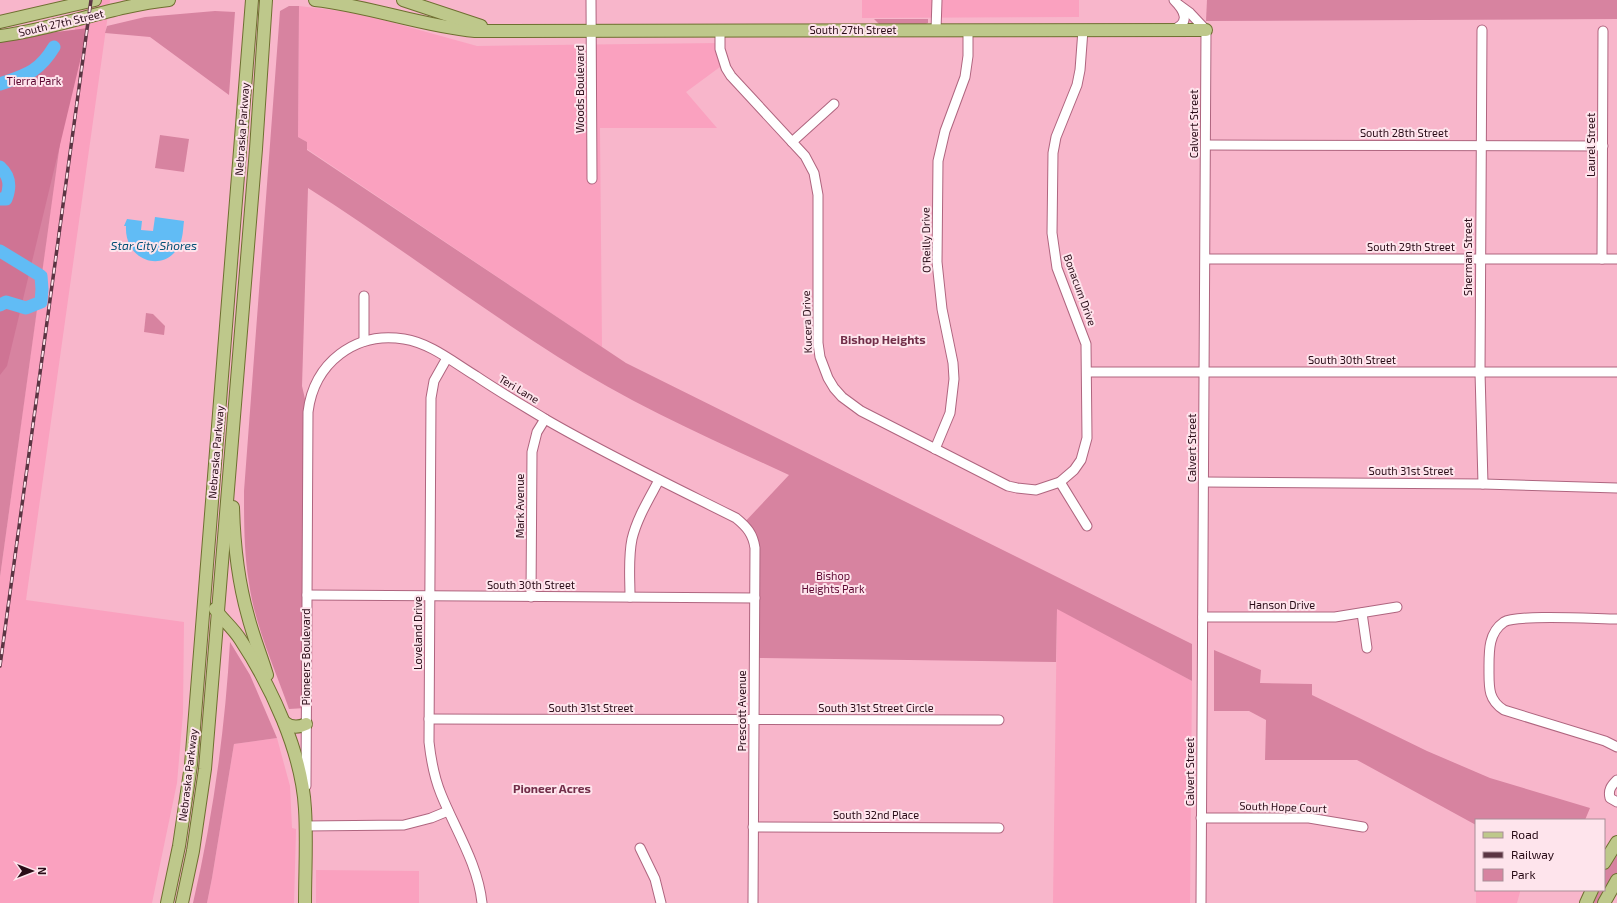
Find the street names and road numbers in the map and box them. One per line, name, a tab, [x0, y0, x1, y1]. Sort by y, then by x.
street label: South 27th Street	[17, 6, 105, 39]
street label: South 27th Street	[809, 23, 897, 36]
street label: Woods Boulevard	[573, 45, 586, 133]
street label: Nebraska Parkway	[232, 82, 251, 176]
street label: Calvert Street	[1187, 90, 1200, 158]
street label: Laurel Street	[1584, 113, 1597, 177]
street label: South 28th Street	[1360, 126, 1448, 139]
street label: O'Reilly Drive	[918, 207, 933, 273]
street label: Sherman Street	[1461, 218, 1474, 296]
street label: South 29th Street	[1367, 240, 1455, 253]
street label: Bonacum Drive	[1061, 252, 1099, 328]
street label: Kucera Drive	[799, 290, 814, 354]
street label: South 30th Street	[1308, 353, 1396, 366]
street label: Teri Lane	[497, 371, 542, 406]
street label: Nebraska Parkway	[205, 405, 226, 499]
street label: Calvert Street	[1185, 414, 1198, 482]
street label: South 31st Street	[1368, 464, 1454, 477]
street label: Mark Avenue	[513, 474, 526, 538]
street label: South 30th Street	[487, 578, 575, 591]
street label: Loveland Drive	[411, 596, 424, 670]
street label: Hanson Drive	[1249, 598, 1315, 611]
street label: Pioneers Boulevard	[299, 608, 312, 706]
street label: Prescott Avenue	[735, 670, 748, 752]
street label: South 31st Street	[548, 701, 634, 714]
street label: South 31st Street Circle	[818, 701, 934, 714]
street label: Nebraska Parkway	[175, 728, 200, 822]
street label: Calvert Street	[1183, 738, 1196, 806]
street label: South Hope Court	[1239, 798, 1327, 815]
street label: South 32nd Place	[833, 808, 919, 821]

